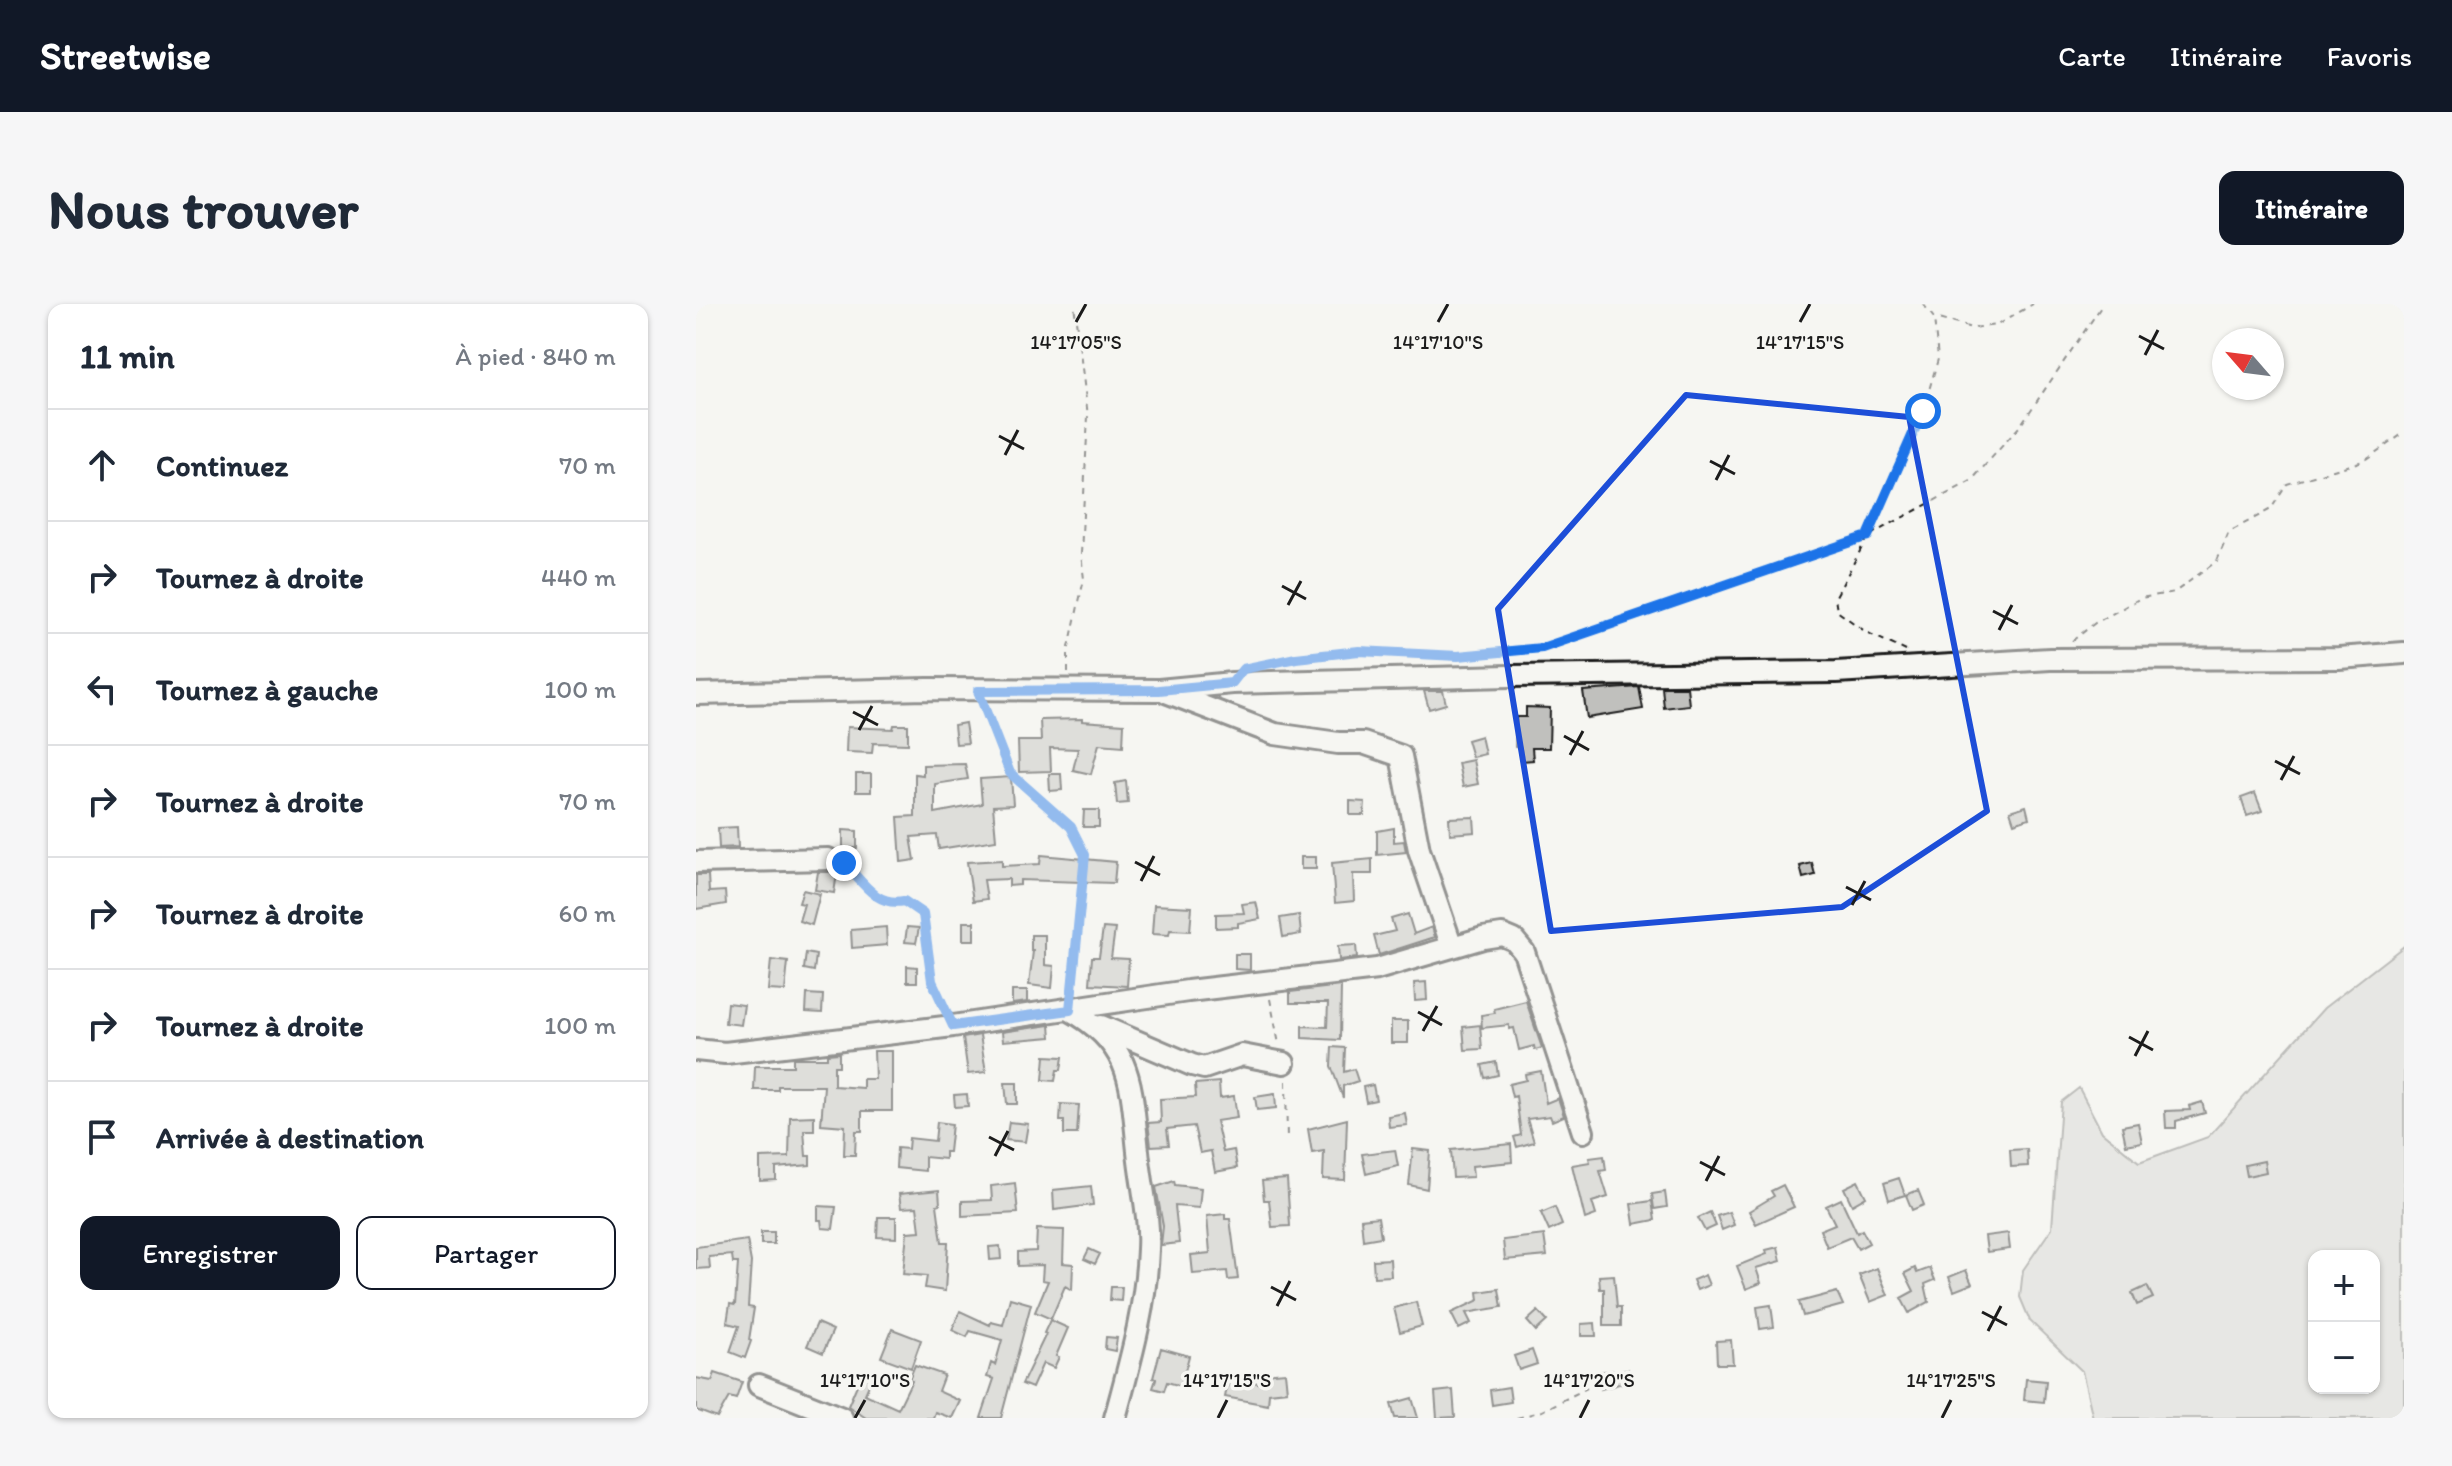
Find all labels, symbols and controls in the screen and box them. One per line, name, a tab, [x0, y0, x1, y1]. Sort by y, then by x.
text: Streetwise	[40, 33, 211, 79]
text: Carte	[2058, 39, 2126, 73]
text: Itinéraire	[2170, 39, 2283, 73]
text: Favoris	[2327, 39, 2412, 73]
button: Itinéraire	[2219, 171, 2404, 245]
text: Nous trouver	[48, 175, 358, 242]
north arrow	[2212, 328, 2284, 400]
text: 14°17'05"S	[1030, 330, 1122, 354]
text: 14°17'10"S	[1393, 330, 1483, 354]
text: 14°17'15"S	[1756, 330, 1844, 354]
text: 11 min	[80, 336, 175, 377]
text: À pied · 840 m	[455, 340, 616, 372]
route start	[1905, 393, 1941, 429]
icon: ahead	[80, 443, 124, 487]
text: Continuez	[156, 447, 288, 484]
text: 70 m	[559, 449, 616, 481]
icon: right	[80, 555, 124, 599]
text: Tournez à droite	[156, 559, 364, 596]
text: 440 m	[541, 561, 616, 593]
icon: left	[80, 667, 124, 711]
text: Tournez à gauche	[156, 671, 378, 708]
text: 100 m	[544, 673, 616, 705]
icon: right	[80, 779, 124, 823]
text: Tournez à droite	[156, 783, 364, 820]
text: 70 m	[559, 785, 616, 817]
route end	[826, 845, 862, 881]
icon: right	[80, 891, 124, 935]
text: Tournez à droite	[156, 895, 364, 932]
text: 60 m	[559, 897, 616, 929]
icon: right	[80, 1003, 124, 1047]
text: Tournez à droite	[156, 1007, 364, 1044]
text: 100 m	[544, 1009, 616, 1041]
icon: arrive	[80, 1115, 124, 1159]
text: Arrivée à destination	[156, 1119, 424, 1156]
button: Enregistrer	[80, 1216, 340, 1290]
button: Partager	[356, 1216, 616, 1290]
map controls	[2308, 1250, 2380, 1394]
button: +	[2308, 1250, 2380, 1322]
button: −	[2308, 1322, 2380, 1394]
text: 14°17'10"S	[820, 1368, 910, 1392]
text: 14°17'15"S	[1183, 1368, 1271, 1392]
text: 14°17'20"S	[1543, 1368, 1635, 1392]
text: 14°17'25"S	[1906, 1368, 1996, 1392]

